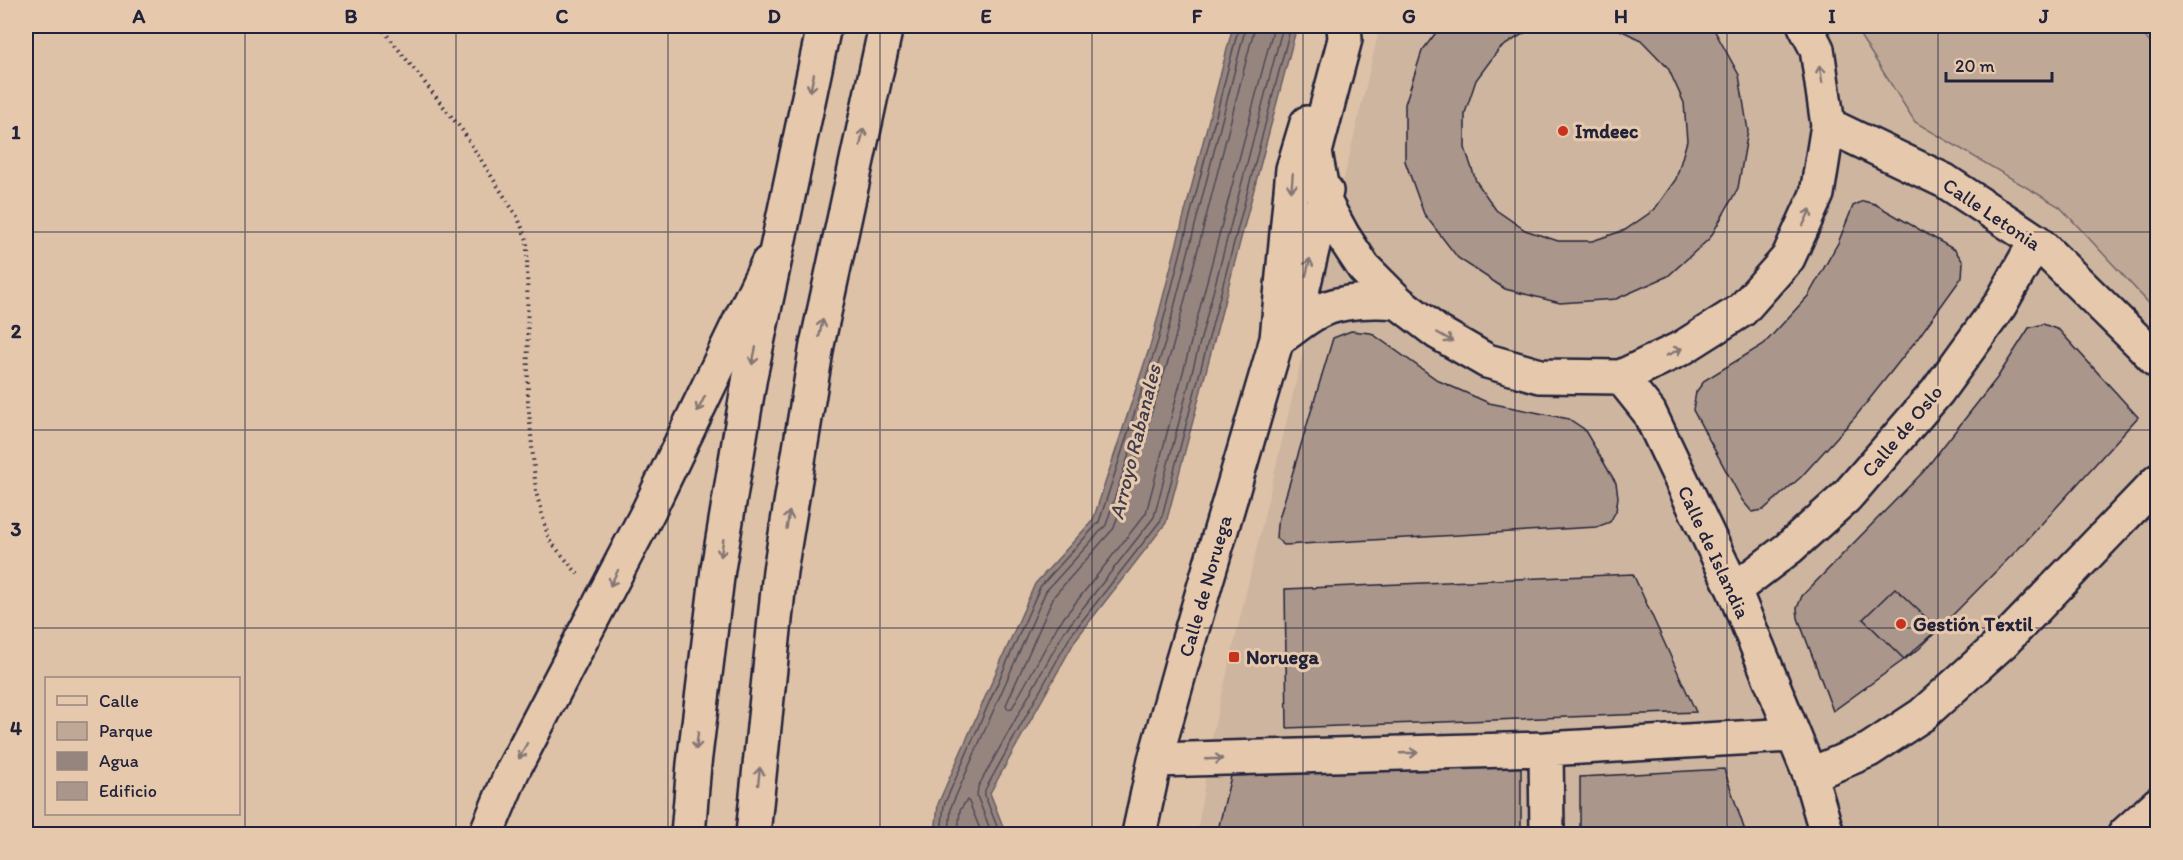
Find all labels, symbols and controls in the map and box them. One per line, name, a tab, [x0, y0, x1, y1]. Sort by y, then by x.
text: A	[132, 4, 146, 28]
text: B	[345, 4, 358, 28]
text: C	[556, 4, 569, 28]
text: D	[767, 4, 781, 28]
text: E	[980, 4, 992, 28]
text: F	[1192, 4, 1203, 28]
text: G	[1402, 4, 1416, 28]
text: H	[1614, 4, 1628, 28]
text: I	[1828, 4, 1836, 28]
text: J	[2038, 4, 2049, 28]
scale bar	[1946, 45, 2052, 83]
text: 20 m	[1955, 55, 1995, 77]
one-way arrow	[1815, 65, 1826, 84]
one-way arrow	[806, 73, 817, 92]
place label: Imdeec	[1575, 119, 1639, 143]
text: 1	[11, 120, 21, 144]
marker: Imdeec	[1556, 124, 1570, 138]
one-way arrow	[857, 128, 868, 148]
street label: Calle Letonia	[1938, 172, 2046, 256]
one-way arrow	[1286, 173, 1297, 193]
one-way arrow	[1801, 208, 1813, 226]
one-way arrow	[1303, 258, 1315, 277]
text: 2	[11, 319, 22, 343]
one-way arrow	[816, 319, 827, 338]
one-way arrow	[1436, 331, 1453, 343]
one-way arrow	[748, 346, 760, 365]
one-way arrow	[1664, 346, 1682, 358]
water label: Arroyo Rabanales	[1103, 361, 1166, 522]
street label: Calle de Oslo	[1857, 380, 1947, 482]
one-way arrow	[694, 394, 706, 412]
street label: Calle de Islandia	[1673, 482, 1756, 623]
one-way arrow	[783, 511, 794, 530]
street label: Calle de Noruega	[1173, 512, 1237, 660]
text: 3	[11, 517, 22, 541]
one-way arrow	[716, 538, 727, 557]
one-way arrow	[608, 569, 619, 587]
place label: Gestión Textil	[1913, 612, 2033, 636]
marker: Gestión Textil	[1894, 617, 1908, 631]
place label: Noruega	[1246, 645, 1319, 670]
marker: Noruega	[1227, 650, 1241, 664]
legend	[45, 677, 240, 815]
text: Calle	[99, 690, 139, 712]
text: 4	[10, 716, 22, 740]
text: Parque	[99, 720, 153, 742]
one-way arrow	[691, 731, 702, 751]
one-way arrow	[517, 741, 528, 759]
one-way arrow	[1398, 748, 1418, 759]
text: Agua	[99, 750, 139, 772]
one-way arrow	[1203, 753, 1223, 764]
one-way arrow	[754, 767, 765, 787]
text: Edificio	[99, 780, 157, 802]

